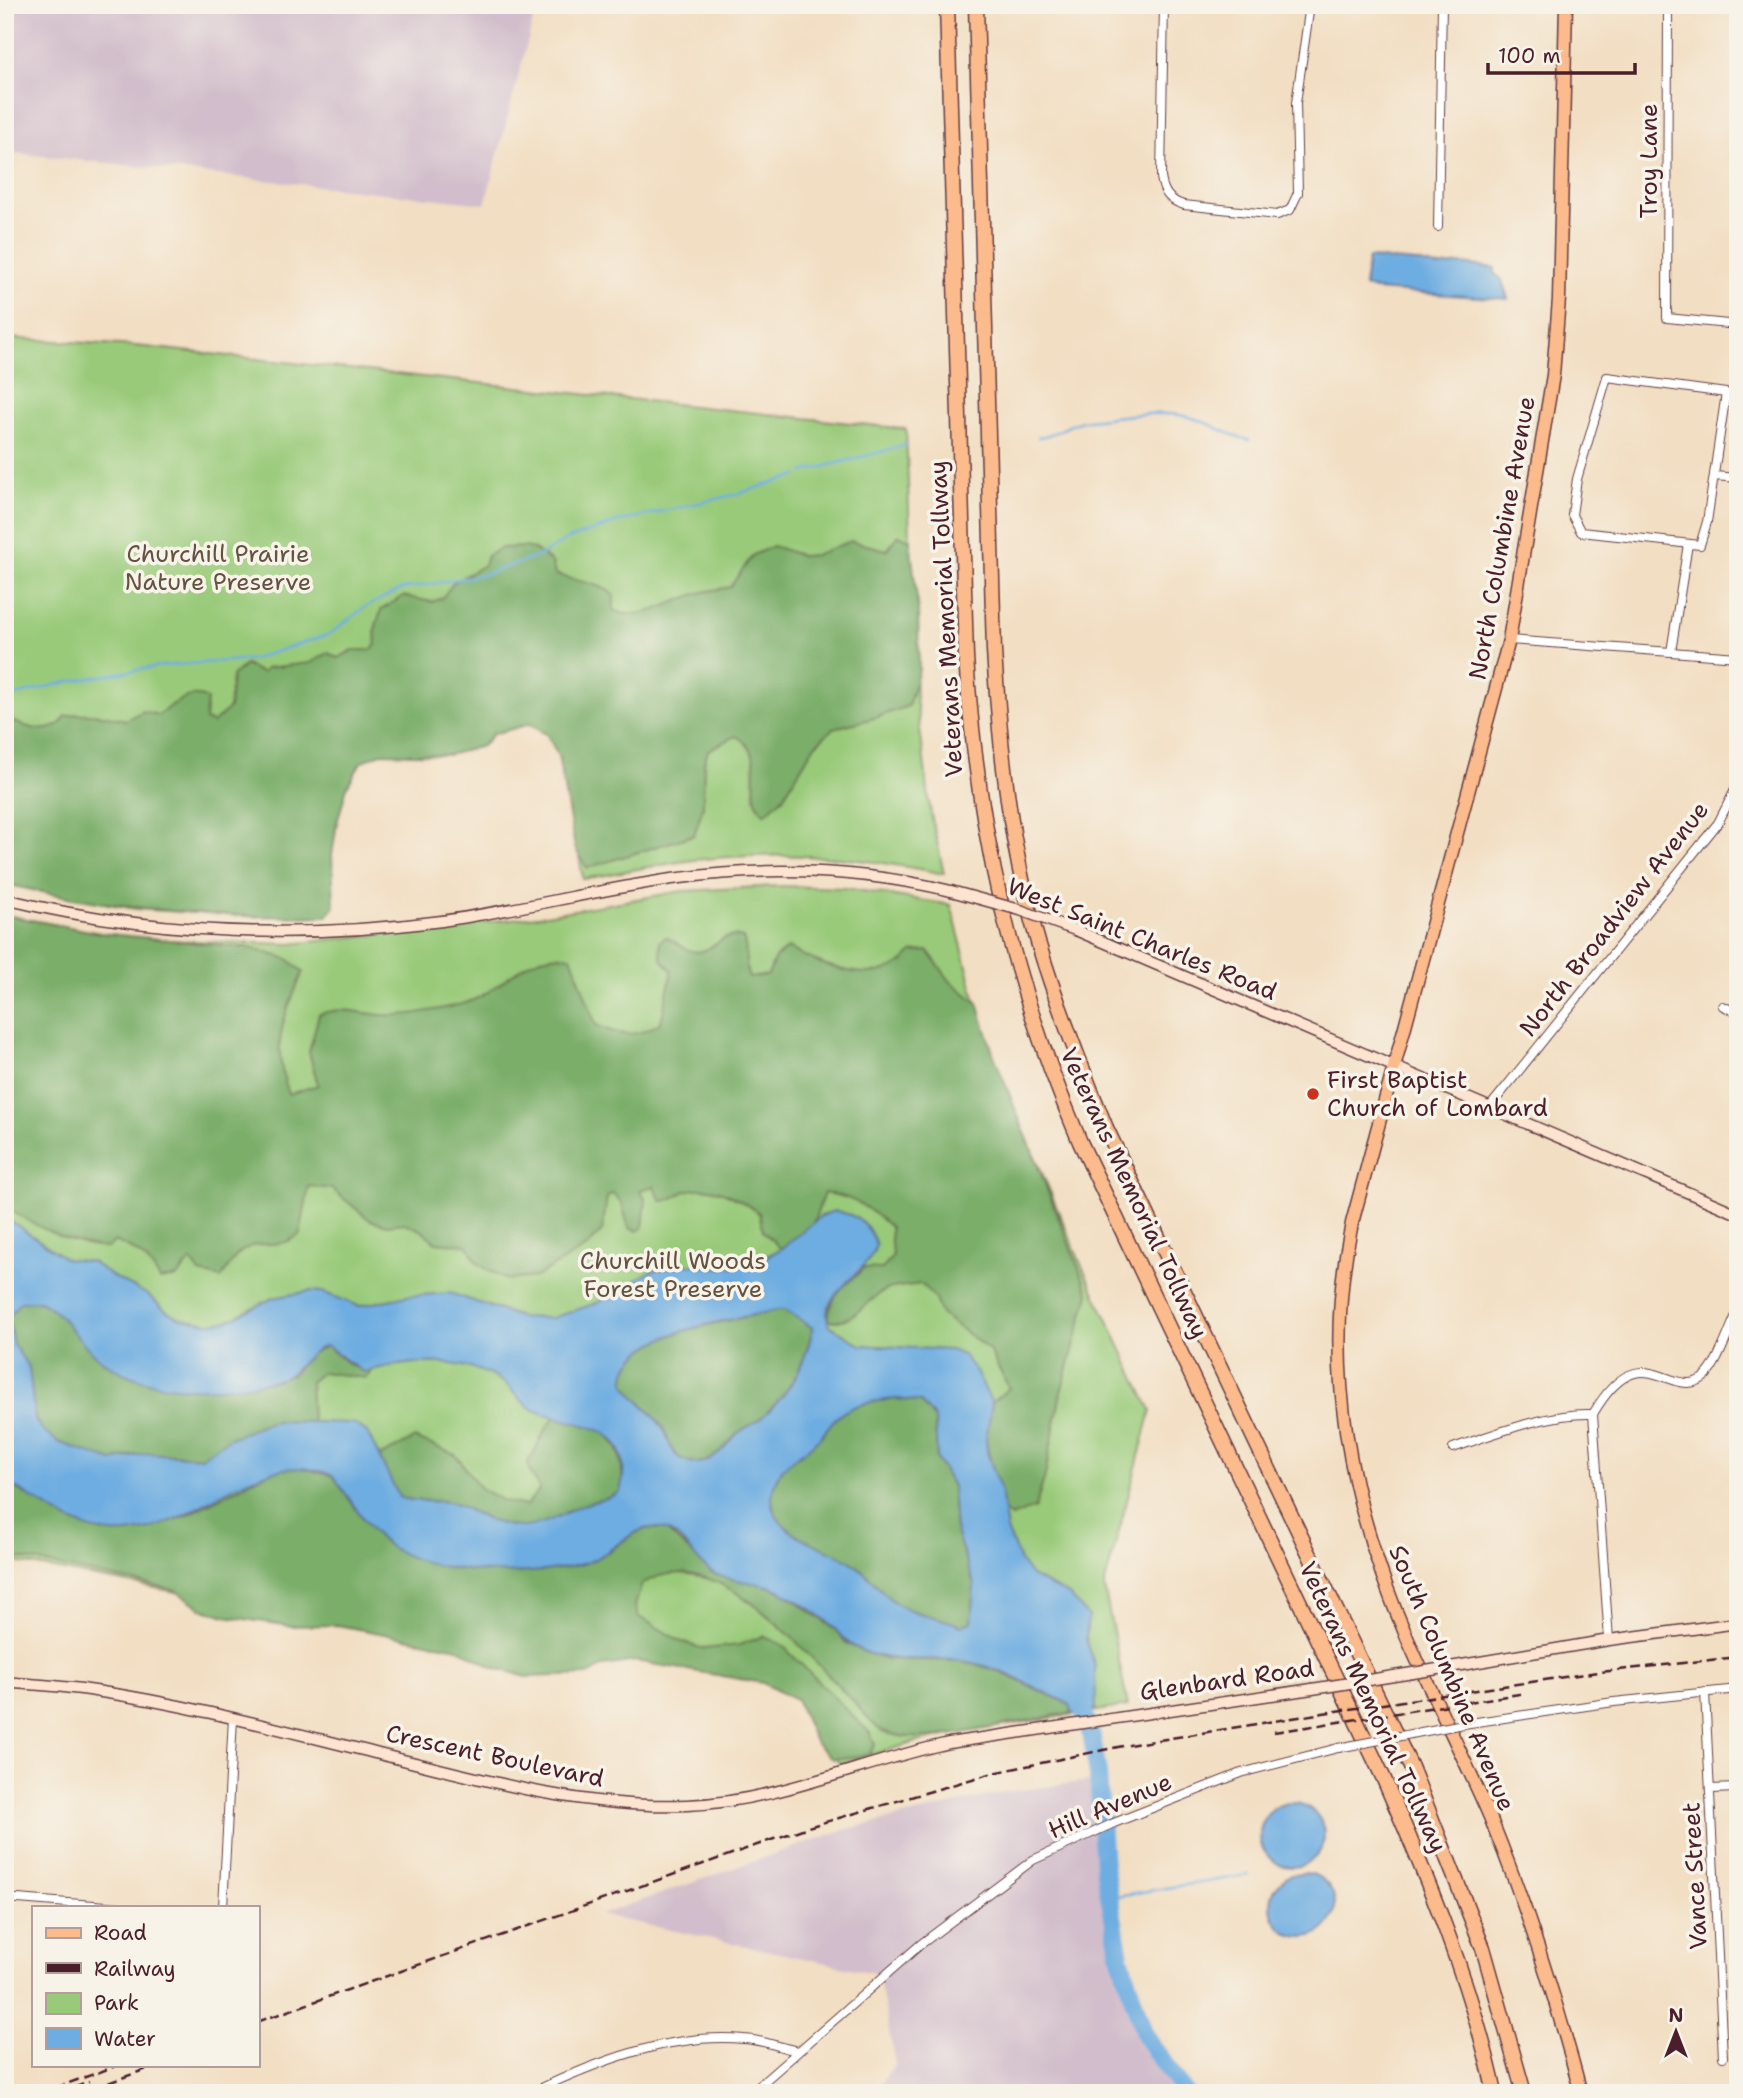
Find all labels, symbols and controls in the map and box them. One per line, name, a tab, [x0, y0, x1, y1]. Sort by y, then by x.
scale bar	[1488, 32, 1634, 76]
text: 100 m	[1498, 42, 1561, 70]
street label: Troy Lane	[1633, 103, 1665, 219]
street label: North Columbine Avenue	[1461, 394, 1543, 682]
street label: Veterans Memorial Tollway	[922, 460, 970, 778]
park label: Churchill Prairie Nature Preserve	[125, 538, 311, 598]
street label: North Broadview Avenue	[1512, 795, 1716, 1043]
street label: West Saint Charles Road	[1003, 870, 1281, 1008]
street label: Veterans Memorial Tollway	[1052, 1042, 1216, 1344]
place label: First Baptist Church of Lombard	[1327, 1064, 1548, 1124]
marker: First Baptist Church of Lombard	[1305, 1086, 1321, 1102]
park label: Churchill Woods Forest Preserve	[580, 1245, 766, 1305]
street label: South Columbine Avenue	[1381, 1540, 1523, 1816]
street label: Veterans Memorial Tollway	[1291, 1556, 1455, 1858]
street label: Glenbard Road	[1138, 1652, 1316, 1708]
street label: Crescent Boulevard	[383, 1717, 607, 1795]
street label: Hill Avenue	[1043, 1766, 1177, 1846]
street label: Vance Street	[1675, 1801, 1715, 1951]
legend	[32, 1906, 259, 2066]
text: Road	[94, 1919, 147, 1947]
text: Railway	[94, 1955, 176, 1983]
text: Park	[94, 1989, 139, 2017]
north arrow	[1642, 1996, 1712, 2066]
text: N	[1668, 2003, 1684, 2028]
text: Water	[94, 2025, 156, 2053]

